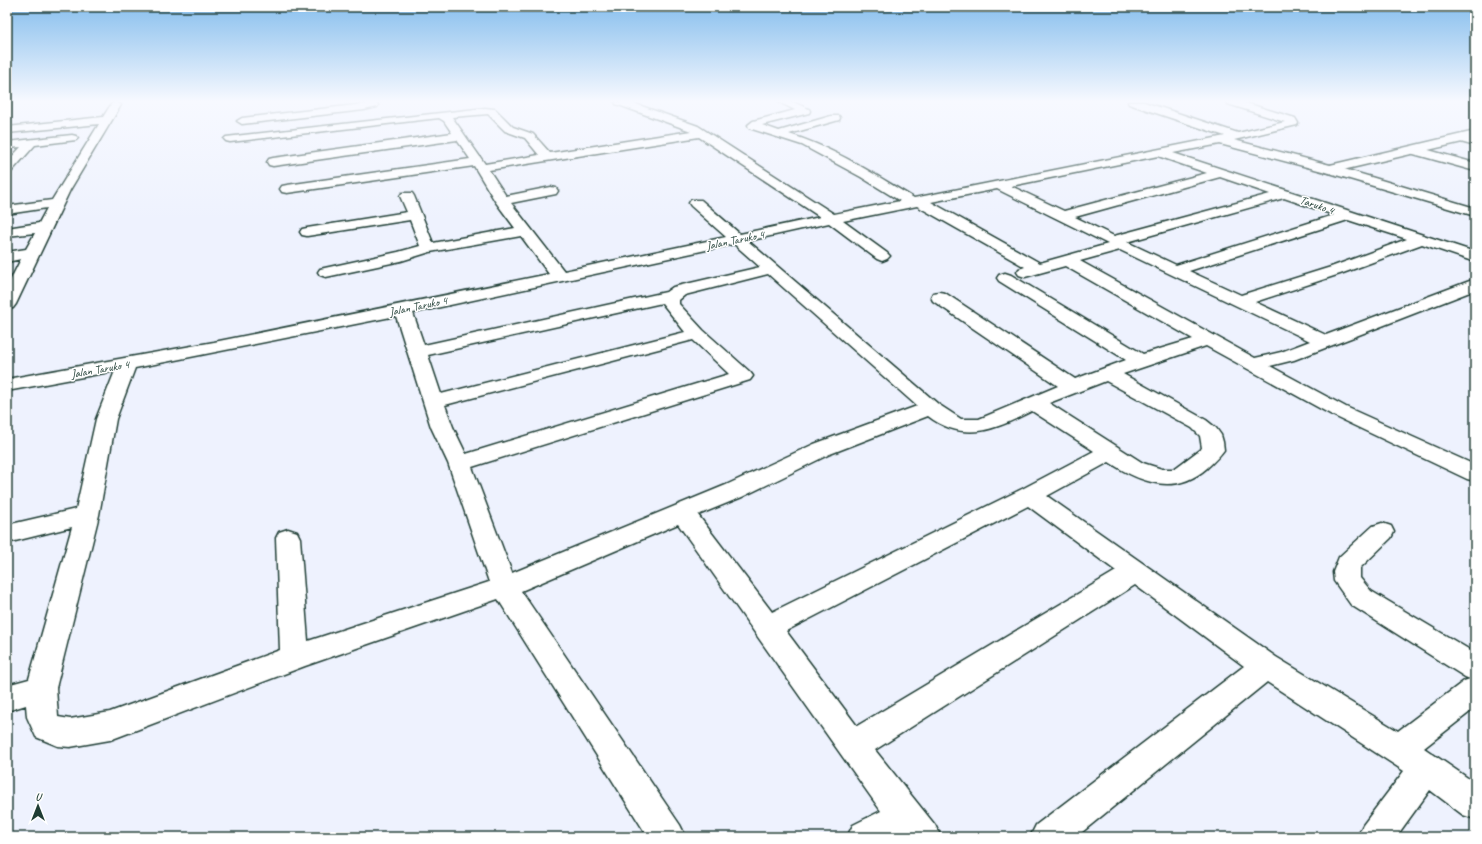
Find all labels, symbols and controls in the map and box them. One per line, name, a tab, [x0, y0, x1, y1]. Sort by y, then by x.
street label: Taruko 4	[1298, 192, 1338, 219]
street label: Jalan Taruko 4	[704, 226, 767, 254]
street label: Jalan Taruko 4	[387, 292, 450, 320]
street label: Jalan Taruko 4	[69, 356, 132, 382]
north arrow	[18, 786, 58, 826]
text: U	[35, 789, 43, 803]

